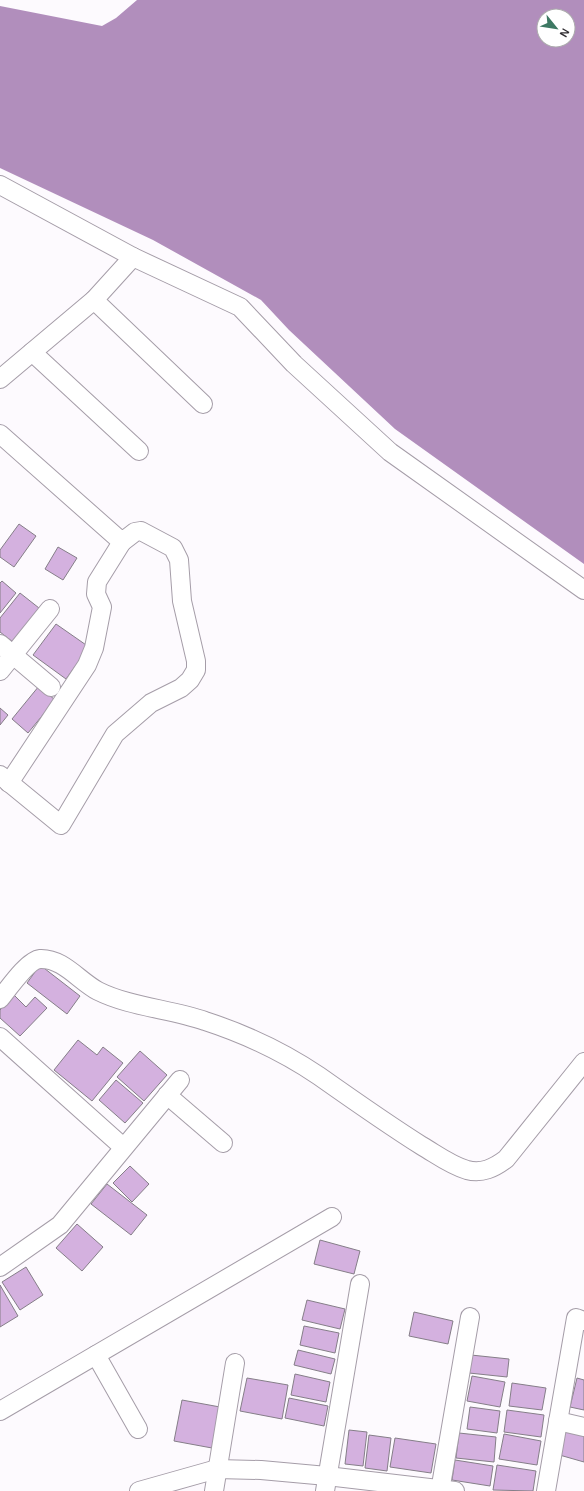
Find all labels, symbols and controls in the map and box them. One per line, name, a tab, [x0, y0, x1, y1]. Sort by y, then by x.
north arrow	[536, 8, 576, 48]
text: N	[557, 27, 572, 39]

